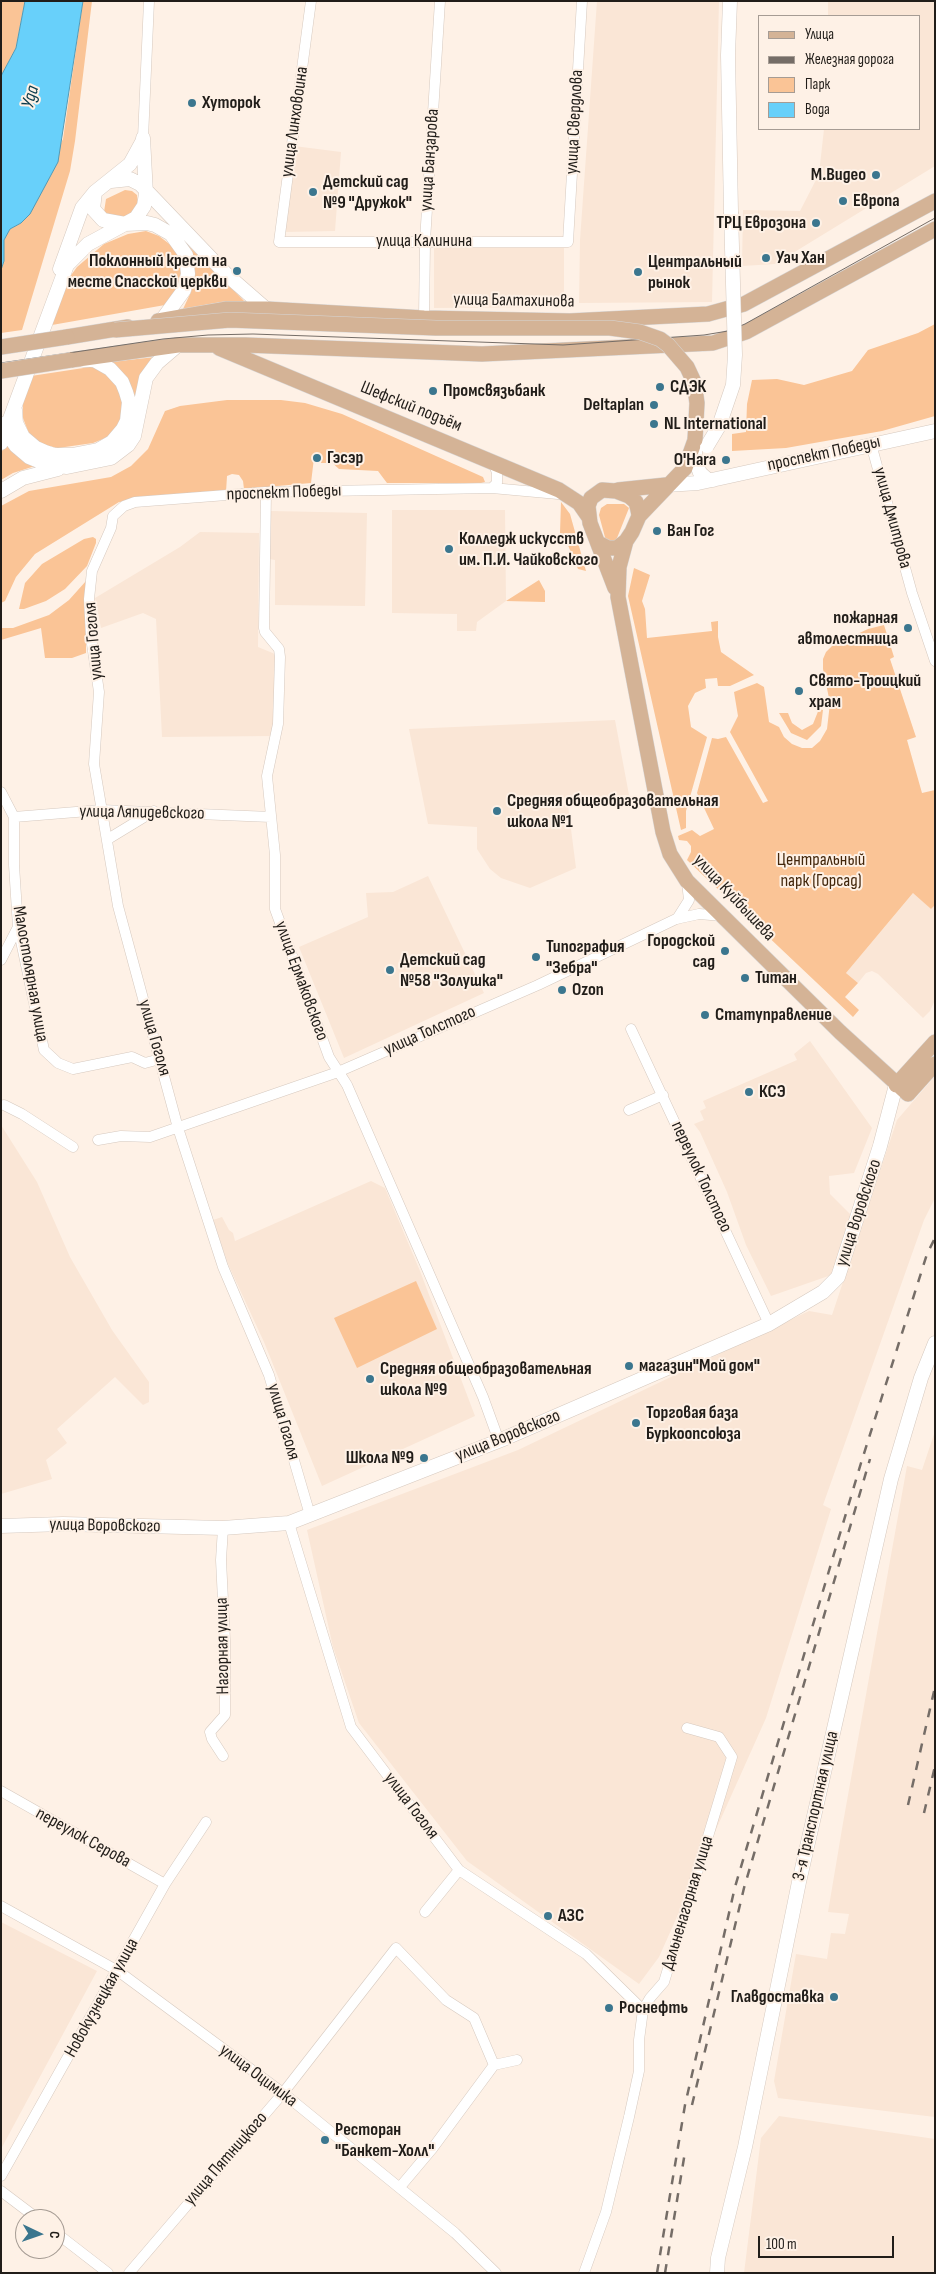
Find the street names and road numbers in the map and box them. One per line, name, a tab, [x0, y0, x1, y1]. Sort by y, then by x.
street label: улица Линховоина	[277, 65, 313, 179]
street label: улица Свердлова	[561, 69, 589, 175]
street label: улица Банзарова	[416, 108, 444, 212]
street label: улица Калинина	[376, 230, 472, 252]
street label: улица Балтахинова	[453, 289, 575, 313]
street label: Шефский подъём	[357, 377, 465, 437]
street label: проспект Победы	[766, 431, 882, 477]
street label: улица Дмитрова	[868, 465, 916, 571]
street label: проспект Победы	[226, 480, 342, 506]
street label: улица Гоголя	[80, 601, 108, 681]
street label: улица Ляпидевского	[79, 801, 205, 825]
street label: улица Куйбышева	[688, 850, 780, 946]
street label: Малостолярная улица	[7, 904, 53, 1044]
street label: улица Ермаковского	[269, 918, 333, 1044]
street label: улица Гоголя	[133, 997, 175, 1079]
street label: улица Толстого	[381, 1001, 479, 1061]
street label: переулок Толстого	[666, 1118, 736, 1236]
street label: улица Воровского	[832, 1157, 886, 1269]
street label: улица Гоголя	[262, 1381, 304, 1463]
street label: улица Воровского	[452, 1405, 564, 1467]
street label: улица Воровского	[49, 1514, 161, 1538]
street label: Нагорная улица	[211, 1597, 235, 1695]
street label: 3-я Транспортная улица	[788, 1729, 844, 1883]
street label: улица Гоголя	[379, 1768, 443, 1844]
street label: переулок Серова	[32, 1803, 134, 1873]
street label: Дальненагорная улица	[657, 1833, 719, 1973]
street label: Новокузнецкая улица	[60, 1935, 144, 2061]
street label: улица Оцимика	[215, 2040, 301, 2112]
street label: улица Пятницкого	[180, 2108, 272, 2210]

